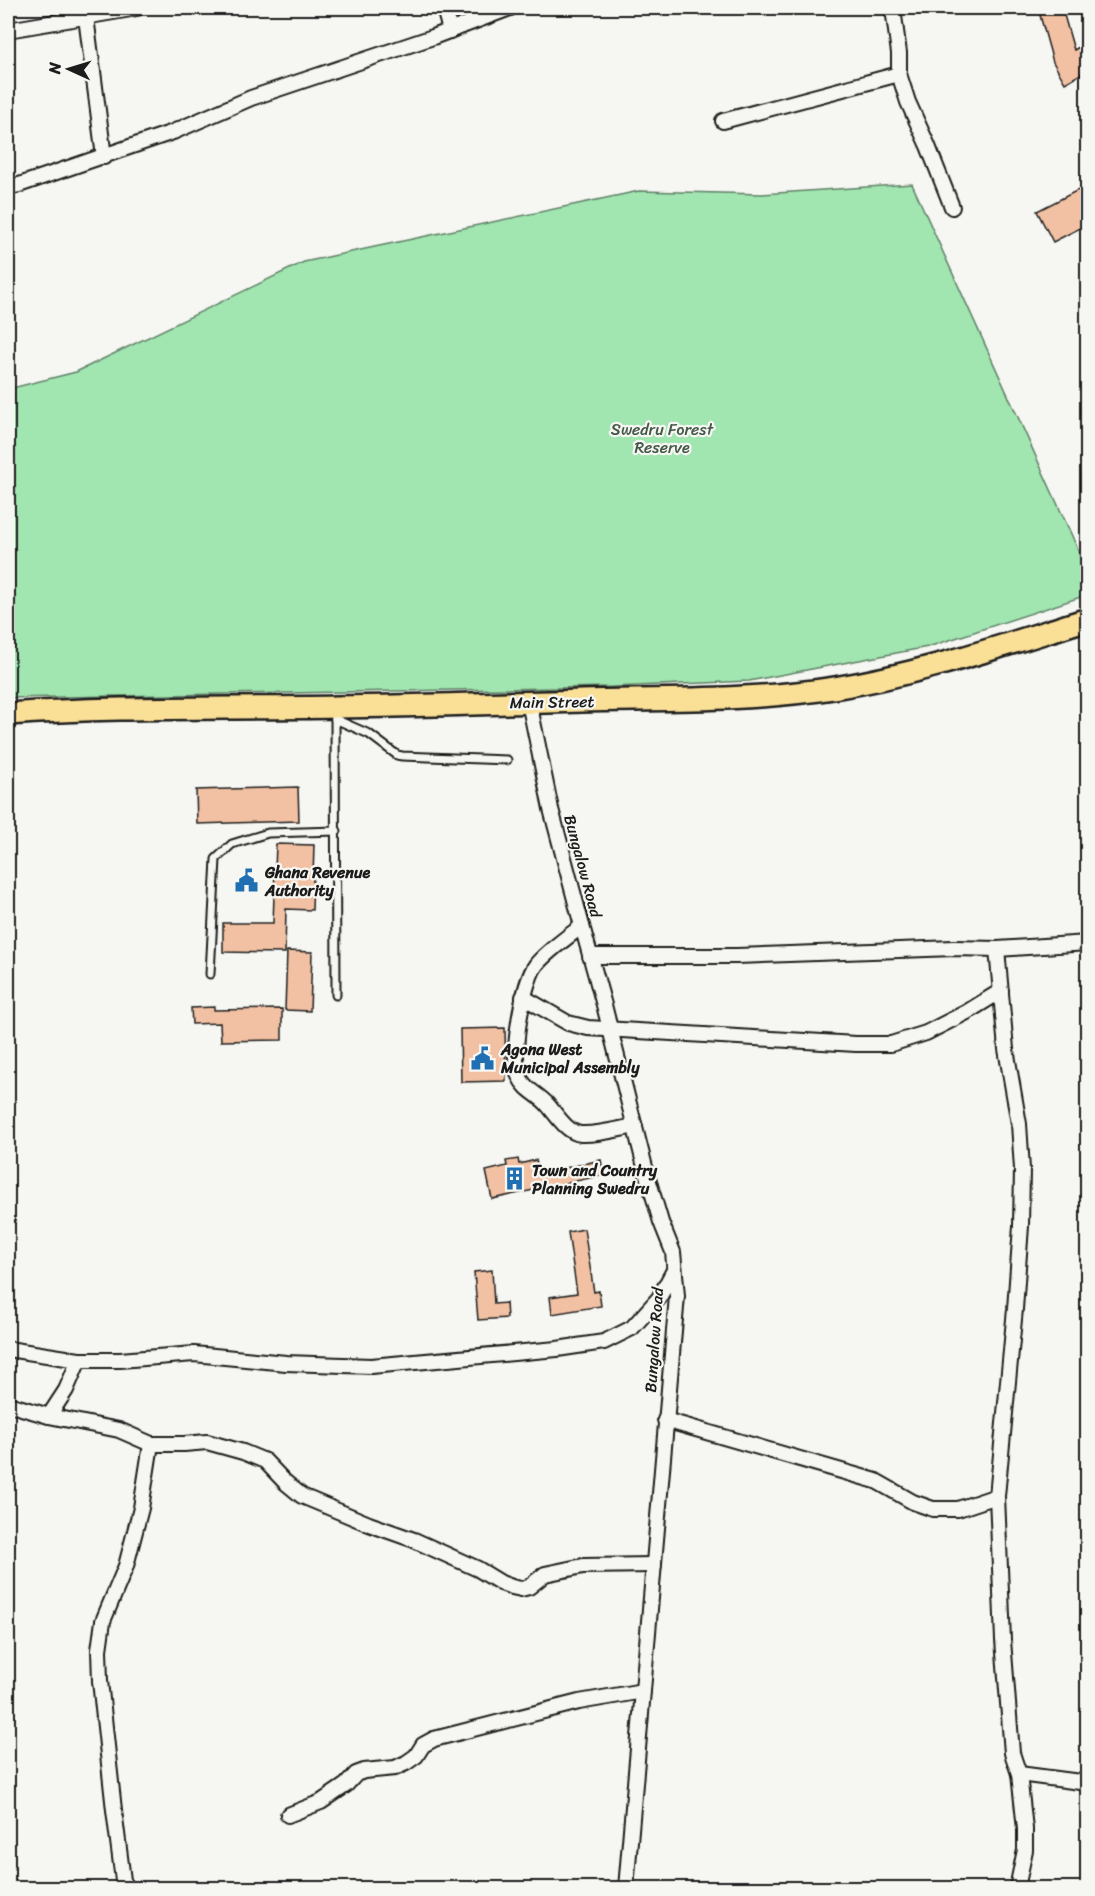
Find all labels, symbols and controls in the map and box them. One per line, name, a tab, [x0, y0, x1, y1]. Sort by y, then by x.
north arrow	[39, 39, 99, 99]
text: N	[40, 61, 69, 76]
park label: Swedru Forest Reserve	[611, 415, 714, 462]
street label: Main Street	[509, 687, 595, 717]
street label: Bungalow Road	[555, 811, 611, 922]
place label: Ghana Revenue Authority	[264, 858, 370, 905]
public building icon: Ghana Revenue Authority	[234, 868, 260, 894]
place label: Agona West Municipal Assembly	[500, 1035, 640, 1082]
public building icon: Agona West Municipal Assembly	[470, 1045, 496, 1071]
place label: Town and Country Planning Swedru	[532, 1156, 658, 1203]
building icon: Town and Country Planning Swedru	[501, 1166, 527, 1192]
street label: Bungalow Road	[636, 1285, 672, 1394]

